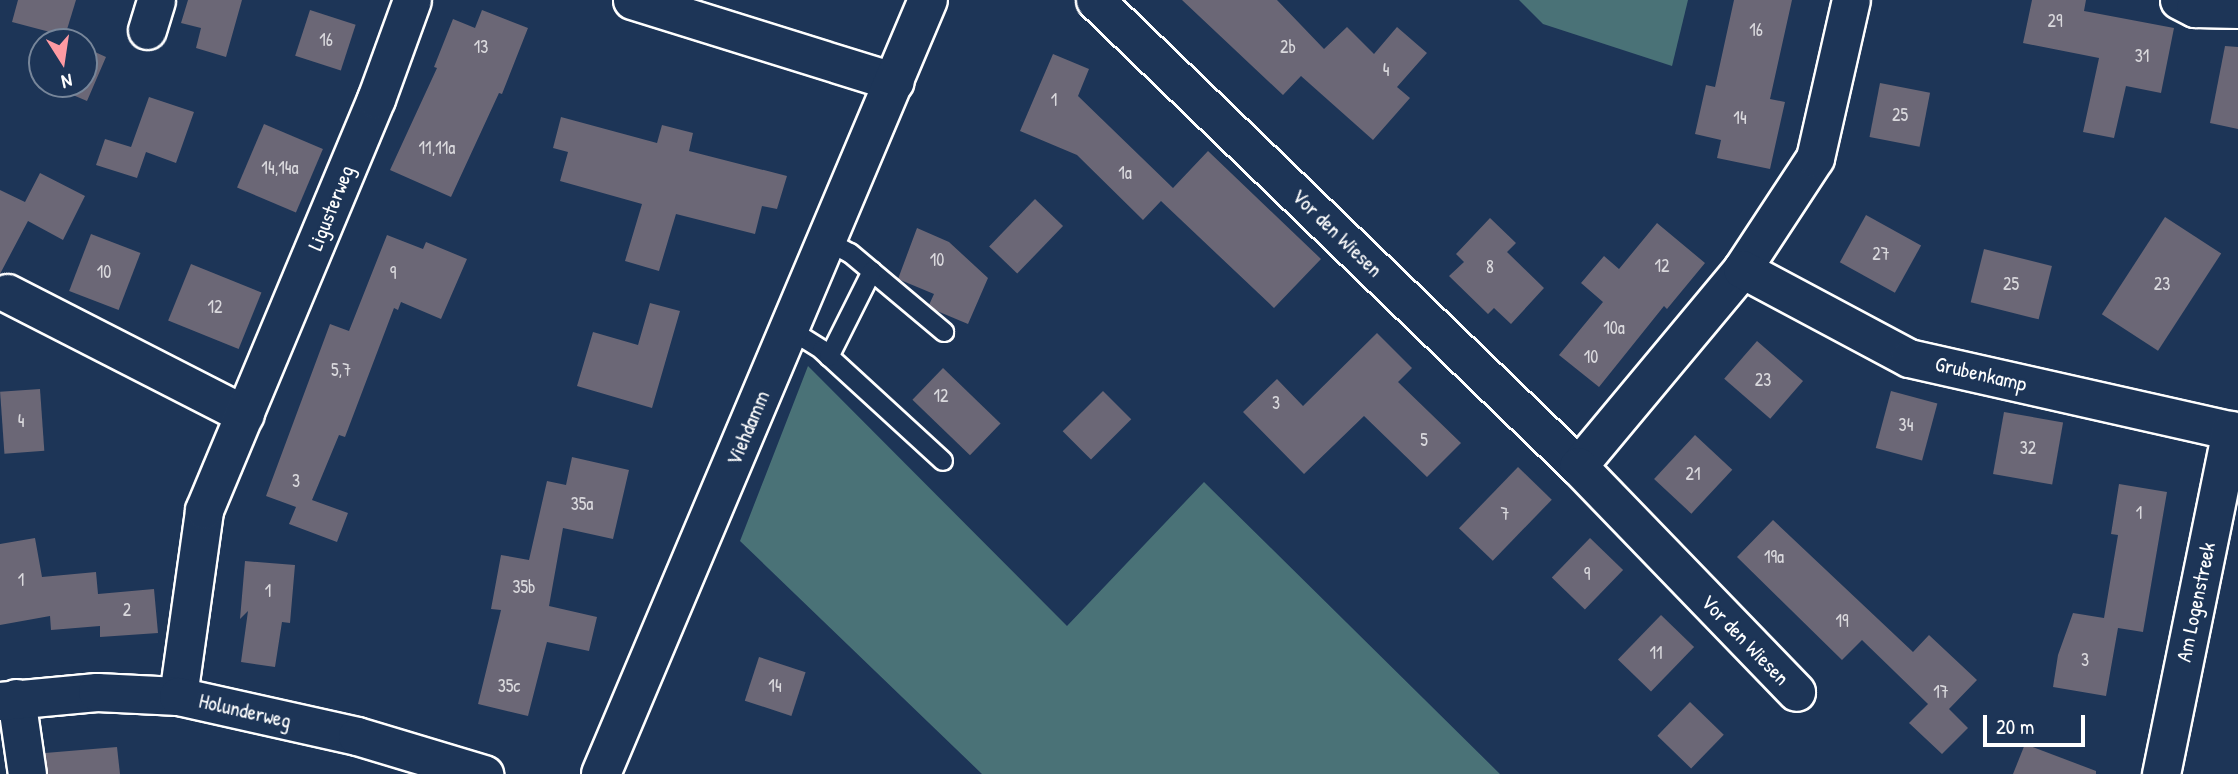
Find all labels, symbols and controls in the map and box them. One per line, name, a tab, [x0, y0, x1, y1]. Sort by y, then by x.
house number: 29	[2047, 10, 2063, 32]
house number: 16	[1749, 19, 1763, 41]
north arrow	[28, 28, 98, 98]
house number: 16	[319, 29, 333, 51]
house number: 13	[474, 36, 488, 58]
house number: 2b	[1280, 36, 1296, 58]
house number: 31	[2135, 45, 2149, 67]
house number: 4	[1383, 59, 1389, 81]
text: N	[59, 68, 75, 95]
house number: 1	[1051, 89, 1057, 111]
house number: 25	[1892, 104, 1908, 126]
house number: 14	[1733, 107, 1747, 129]
house number: 11,11a	[419, 137, 455, 159]
house number: 14,14a	[261, 157, 299, 179]
street label: Ligusterweg	[303, 162, 359, 254]
house number: 1a	[1118, 162, 1132, 184]
street label: Vor den Wiesen	[1287, 184, 1387, 282]
house number: 27	[1872, 243, 1890, 265]
house number: 10	[930, 249, 944, 271]
house number: 12	[1655, 255, 1669, 277]
house number: 8	[1486, 256, 1494, 278]
house number: 10	[97, 261, 111, 283]
house number: 9	[390, 262, 396, 284]
house number: 25	[2003, 273, 2019, 295]
house number: 23	[2154, 273, 2170, 295]
house number: 12	[208, 296, 222, 318]
house number: 10a	[1603, 317, 1625, 339]
house number: 10	[1584, 346, 1598, 368]
street label: Grubenkamp	[1933, 351, 2029, 397]
house number: 5,7	[331, 359, 351, 381]
house number: 23	[1755, 369, 1771, 391]
house number: 12	[934, 385, 948, 407]
street label: Viehdamm	[721, 387, 775, 469]
house number: 3	[1272, 392, 1280, 414]
house number: 4	[18, 410, 24, 432]
house number: 34	[1899, 414, 1913, 436]
house number: 5	[1420, 429, 1428, 451]
house number: 32	[2020, 437, 2036, 459]
house number: 21	[1686, 463, 1700, 485]
house number: 3	[292, 470, 300, 492]
house number: 35a	[571, 493, 593, 515]
house number: 1	[2136, 502, 2142, 524]
house number: 7	[1501, 503, 1509, 525]
street label: Am Logenstreek	[2171, 540, 2221, 664]
house number: 19a	[1764, 546, 1784, 568]
house number: 9	[1584, 563, 1590, 585]
house number: 1	[18, 569, 24, 591]
house number: 35b	[512, 576, 536, 598]
house number: 1	[265, 580, 271, 602]
street label: Vor den Wiesen	[1696, 590, 1794, 690]
house number: 2	[123, 599, 131, 621]
house number: 19	[1835, 610, 1849, 632]
house number: 11	[1649, 642, 1663, 664]
house number: 3	[2081, 649, 2089, 671]
house number: 35c	[498, 675, 520, 697]
house number: 14	[768, 675, 782, 697]
house number: 17	[1933, 681, 1949, 703]
street label: Holunderweg	[196, 688, 294, 734]
scale bar	[1986, 700, 2088, 744]
text: 20 m	[1996, 712, 2034, 741]

